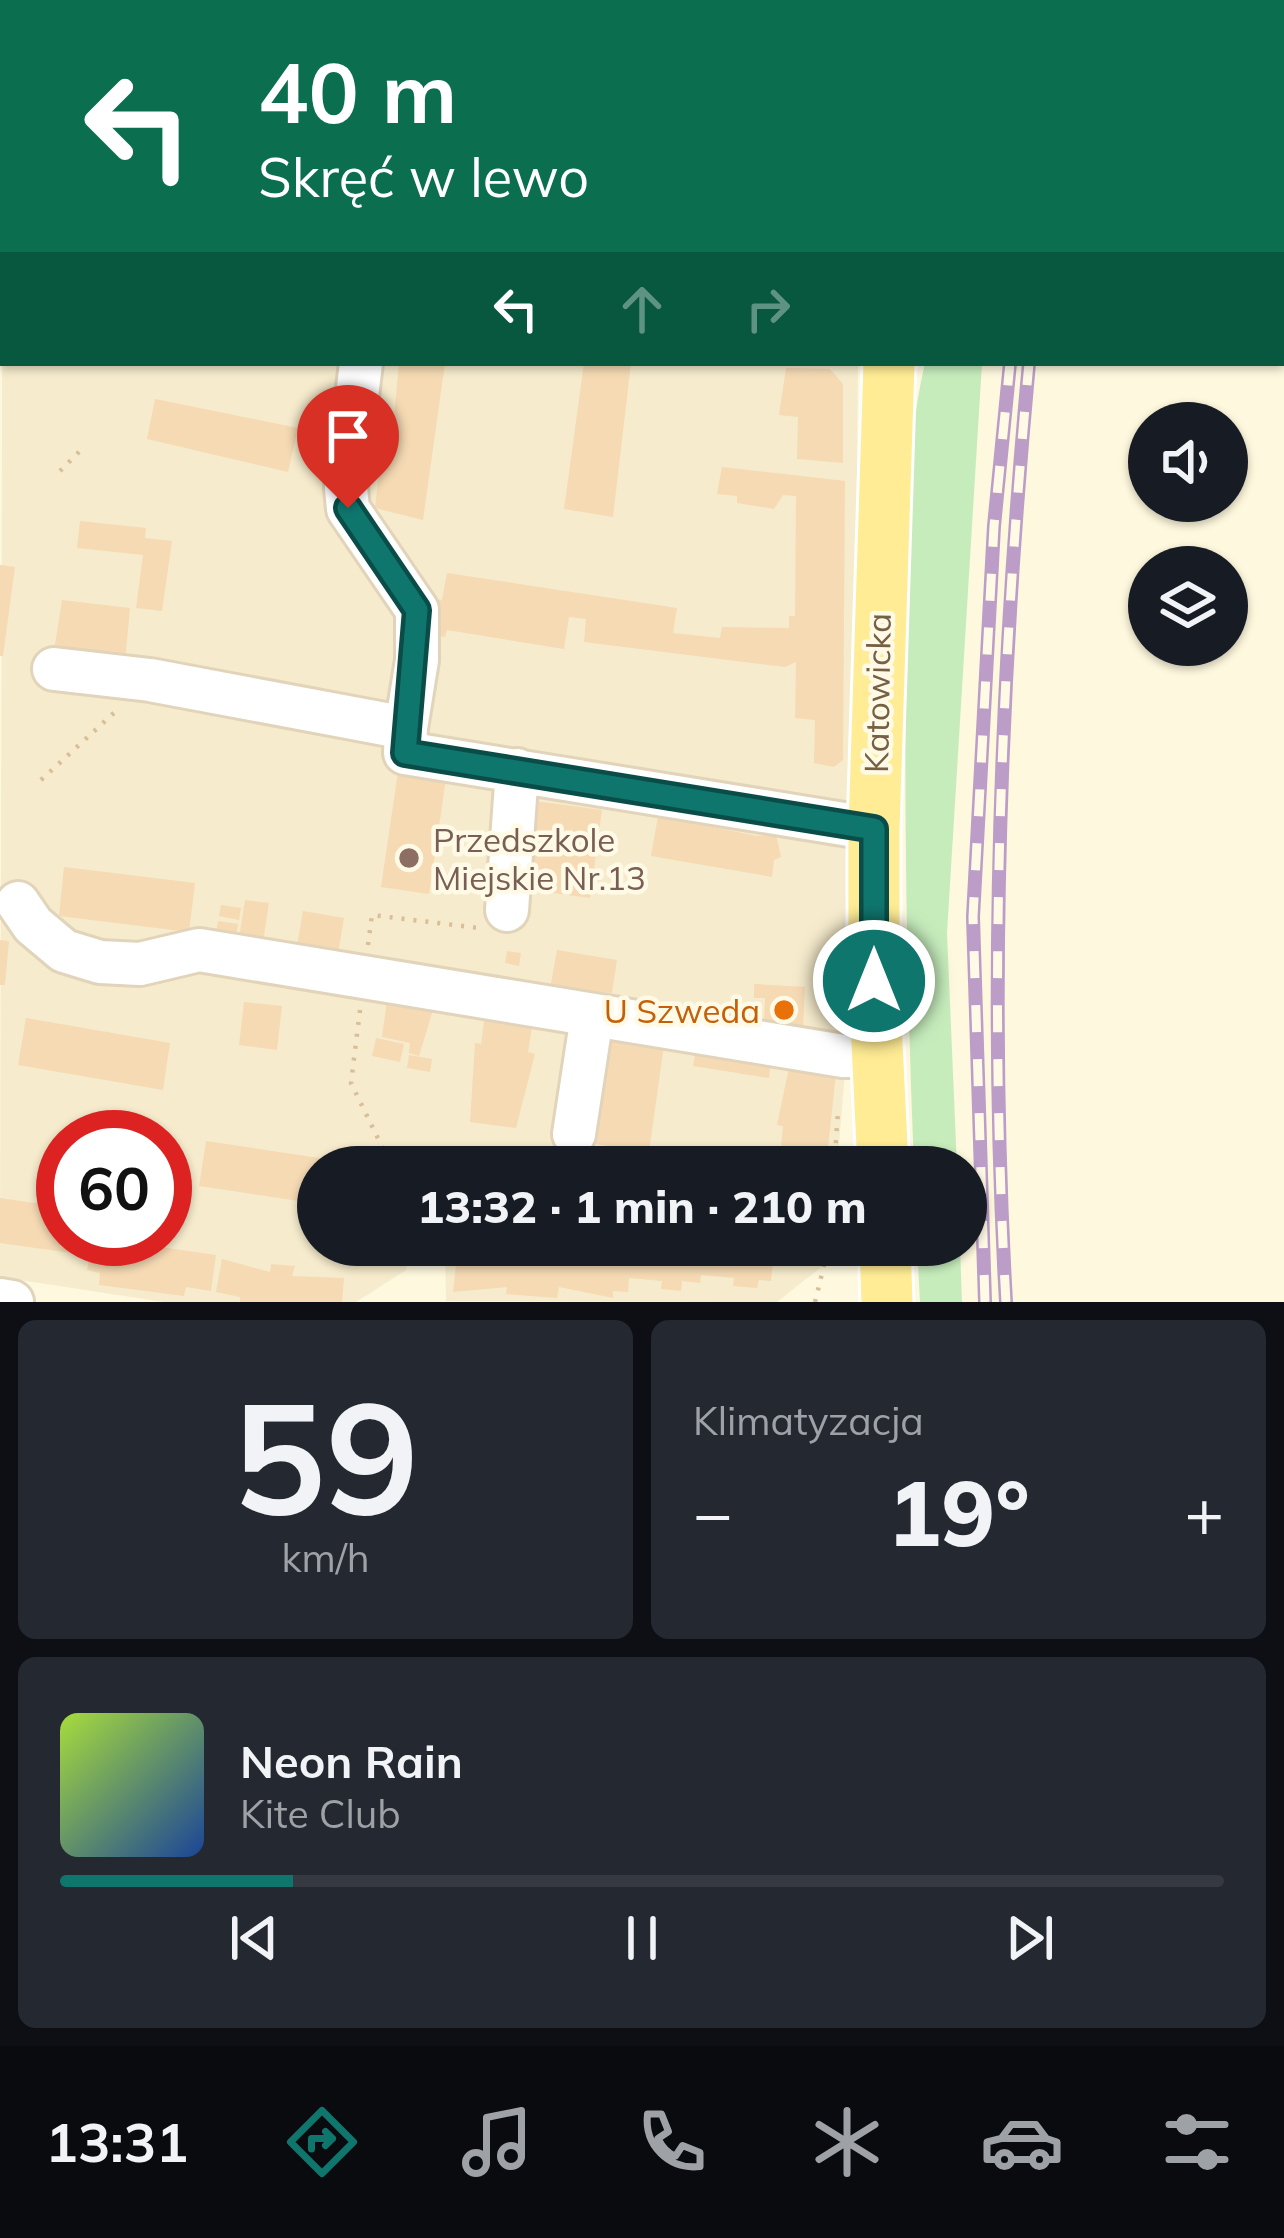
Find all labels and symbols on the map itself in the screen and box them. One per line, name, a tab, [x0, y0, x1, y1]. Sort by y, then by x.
pin	[297, 385, 399, 508]
street label: Katowicka	[855, 613, 899, 773]
place label: Przedszkole Miejskie Nr.13	[433, 819, 646, 898]
marker: Przedszkole Miejskie Nr.13	[396, 845, 422, 871]
position arrow	[811, 918, 937, 1044]
place label: U Szweda	[604, 990, 760, 1031]
marker: U Szweda	[771, 997, 797, 1023]
speed limit sign: 60	[36, 1110, 192, 1266]

